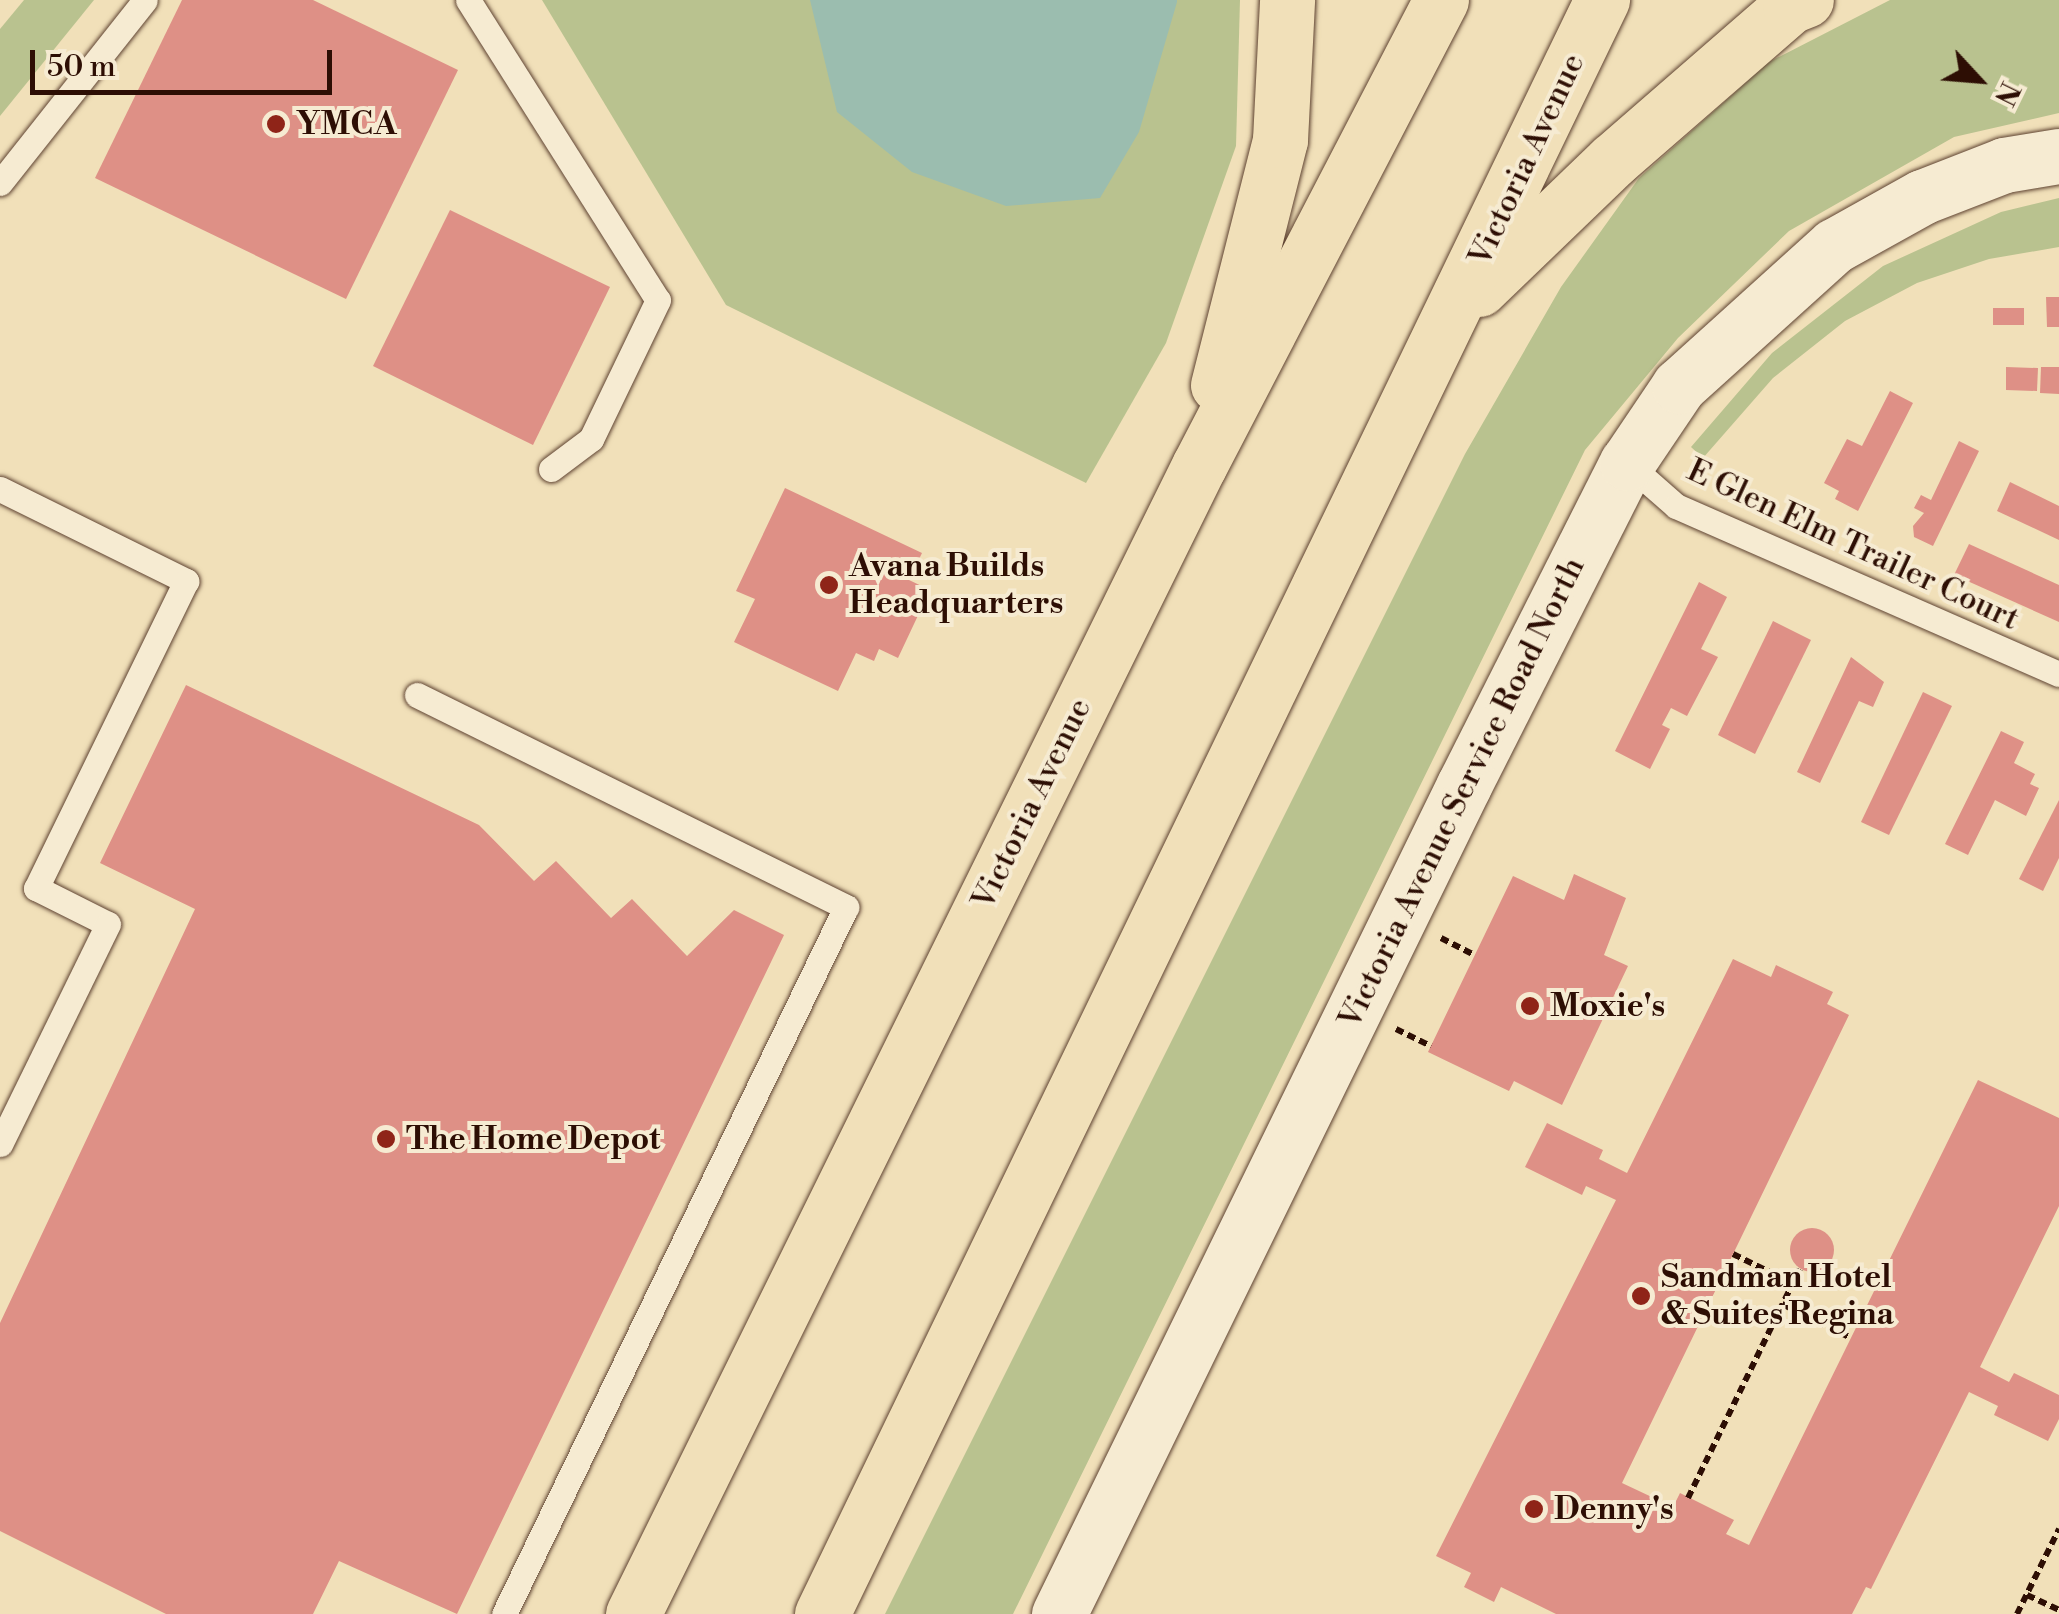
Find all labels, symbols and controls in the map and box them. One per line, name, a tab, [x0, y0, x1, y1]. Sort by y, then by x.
scale bar	[35, 30, 338, 92]
north arrow	[1929, 30, 2029, 130]
text: 50 m	[47, 48, 116, 86]
street label: Victoria Avenue	[1461, 48, 1593, 272]
text: N	[1986, 76, 2027, 111]
place label: YMCA	[296, 105, 397, 143]
marker: YMCA	[265, 113, 287, 135]
street label: E Glen Elm Trailer Court	[1681, 451, 2025, 639]
place label: Avana Builds Headquarters	[849, 548, 1063, 623]
street label: Victoria Avenue Service Road North	[1331, 551, 1593, 1035]
marker: Avana Builds Headquarters	[818, 574, 840, 596]
street label: Victoria Avenue	[964, 692, 1100, 916]
place label: Moxie's	[1550, 987, 1665, 1025]
marker: Moxie's	[1519, 995, 1541, 1017]
place label: The Home Depot	[406, 1120, 660, 1158]
marker: The Home Depot	[375, 1128, 397, 1150]
place label: Sandman Hotel & Suites Regina	[1661, 1259, 1894, 1334]
marker: Sandman Hotel & Suites Regina	[1630, 1285, 1652, 1307]
place label: Denny's	[1554, 1490, 1674, 1528]
marker: Denny's	[1523, 1498, 1545, 1520]

